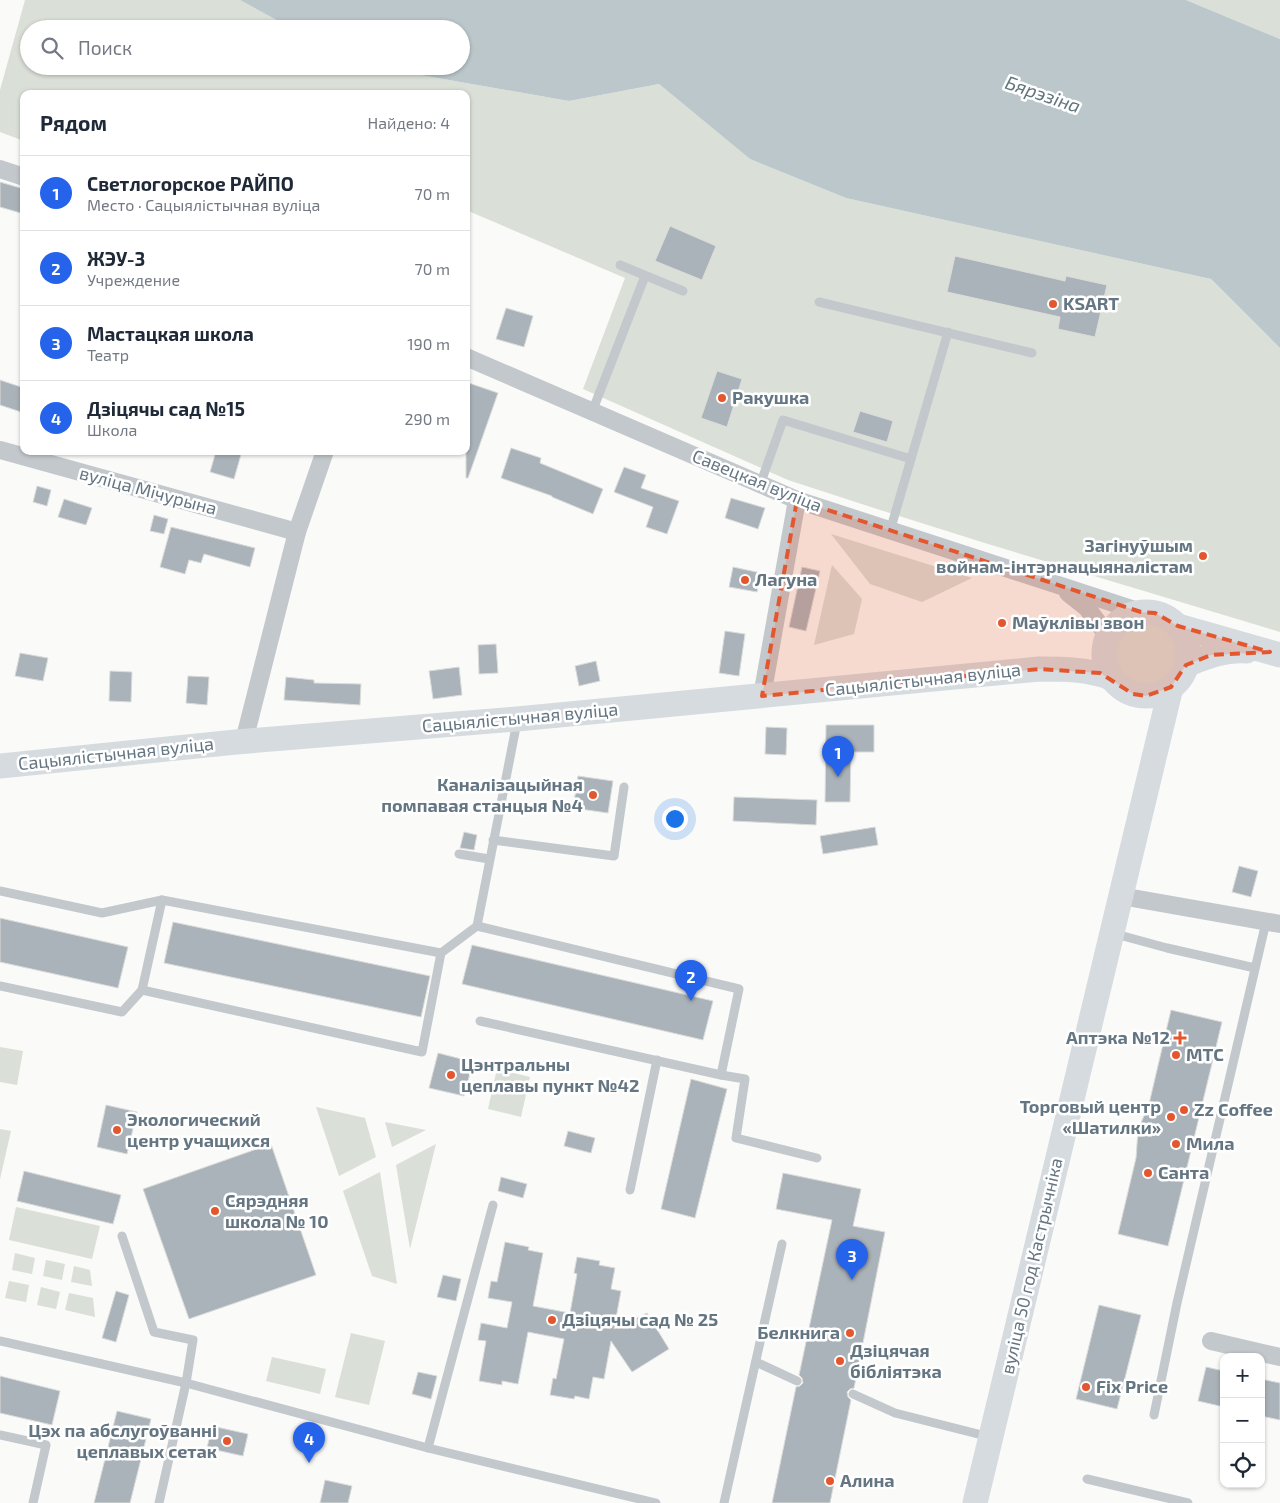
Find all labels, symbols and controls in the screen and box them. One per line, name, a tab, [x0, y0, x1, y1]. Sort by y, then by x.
search box	[20, 20, 470, 75]
icon: search	[38, 34, 66, 62]
text: Поиск	[78, 36, 132, 59]
water label: Бярэзіна	[1003, 70, 1084, 117]
text: Рядом	[40, 110, 107, 135]
text: Найдено: 4	[367, 113, 450, 132]
text: Светлогорское РАЙПО	[87, 172, 294, 195]
text: 1	[53, 184, 59, 203]
text: 70 m	[415, 184, 450, 203]
text: Место · Сацыялістычная вуліца	[87, 195, 320, 214]
text: ЖЭУ-3	[87, 247, 145, 270]
text: 2	[51, 259, 61, 278]
text: 70 m	[415, 259, 450, 278]
text: Учреждение	[87, 270, 180, 289]
place label: KSART	[1063, 292, 1119, 314]
marker: KSART	[1047, 298, 1059, 310]
text: Мастацкая школа	[87, 322, 254, 345]
text: 3	[51, 334, 61, 353]
text: 190 m	[407, 334, 450, 353]
text: Театр	[87, 345, 129, 364]
place label: Ракушка	[732, 386, 809, 408]
marker: Ракушка	[716, 392, 728, 404]
text: Дзіцячы сад №15	[87, 397, 245, 420]
text: 4	[51, 409, 61, 428]
text: 290 m	[405, 409, 450, 428]
text: Школа	[87, 420, 137, 439]
street label: Савецкая вуліца	[689, 444, 825, 516]
street label: вуліца Мічурына	[77, 461, 219, 519]
place label: Загінуўшым войнам-інтэрнацыяналістам	[936, 534, 1193, 577]
marker: Загінуўшым войнам-інтэрнацыяналістам	[1197, 550, 1209, 562]
place label: Лагуна	[755, 568, 817, 590]
marker: Лагуна	[739, 574, 751, 586]
place label: Маўклівы звон	[1012, 611, 1144, 633]
marker: Маўклівы звон	[996, 617, 1008, 629]
street label: Сацыялістычная вуліца	[824, 658, 1022, 700]
street label: Сацыялістычная вуліца	[421, 697, 619, 737]
street label: Сацыялістычная вуліца	[17, 732, 215, 774]
pin: 1	[822, 736, 854, 777]
place label: Каналізацыйная помпавая станцыя №4	[381, 773, 583, 816]
marker: Каналізацыйная помпавая станцыя №4	[587, 789, 599, 801]
your location	[662, 806, 688, 832]
pin: 2	[675, 960, 707, 1001]
place label: Аптэка №12	[1066, 1026, 1170, 1048]
marker: Аптэка №12	[1174, 1032, 1186, 1044]
place label: МТС	[1186, 1043, 1224, 1065]
marker: МТС	[1170, 1049, 1182, 1061]
place label: Цэнтральны цеплавы пункт №42	[461, 1053, 640, 1096]
marker: Цэнтральны цеплавы пункт №42	[445, 1069, 457, 1081]
place label: Торговый центр «Шатилки»	[1020, 1095, 1161, 1138]
place label: Zz Coffee	[1194, 1098, 1273, 1120]
marker: Zz Coffee	[1178, 1104, 1190, 1116]
place label: Экологический центр учащихся	[127, 1108, 270, 1151]
marker: Торговый центр «Шатилки»	[1165, 1111, 1177, 1123]
marker: Экологический центр учащихся	[111, 1124, 123, 1136]
place label: Мила	[1186, 1132, 1235, 1154]
marker: Мила	[1170, 1138, 1182, 1150]
street label: вуліца 50 год Кастрычніка	[995, 1155, 1067, 1376]
place label: Санта	[1158, 1161, 1209, 1183]
marker: Санта	[1142, 1167, 1154, 1179]
place label: Сярэдняя школа № 10	[225, 1189, 329, 1232]
marker: Сярэдняя школа № 10	[209, 1205, 221, 1217]
pin: 3	[836, 1239, 868, 1280]
place label: Дзіцячы сад № 25	[562, 1308, 718, 1330]
marker: Дзіцячы сад № 25	[546, 1314, 558, 1326]
place label: Белкнига	[757, 1321, 840, 1343]
marker: Белкнига	[844, 1327, 856, 1339]
place label: Дзіцячая бібліятэка	[850, 1339, 942, 1382]
map controls	[1220, 1353, 1265, 1488]
button: +	[1220, 1353, 1265, 1398]
marker: Дзіцячая бібліятэка	[834, 1355, 846, 1367]
place label: Fix Price	[1096, 1375, 1168, 1397]
marker: Fix Price	[1080, 1381, 1092, 1393]
button: −	[1220, 1398, 1265, 1443]
place label: Цэх па абслугоўванні цеплавых сетак	[28, 1419, 217, 1462]
pin: 4	[293, 1422, 325, 1463]
marker: Цэх па абслугоўванні цеплавых сетак	[221, 1435, 233, 1447]
button: locate	[1220, 1443, 1265, 1488]
place label: Алина	[840, 1469, 895, 1491]
marker: Алина	[824, 1475, 836, 1487]

